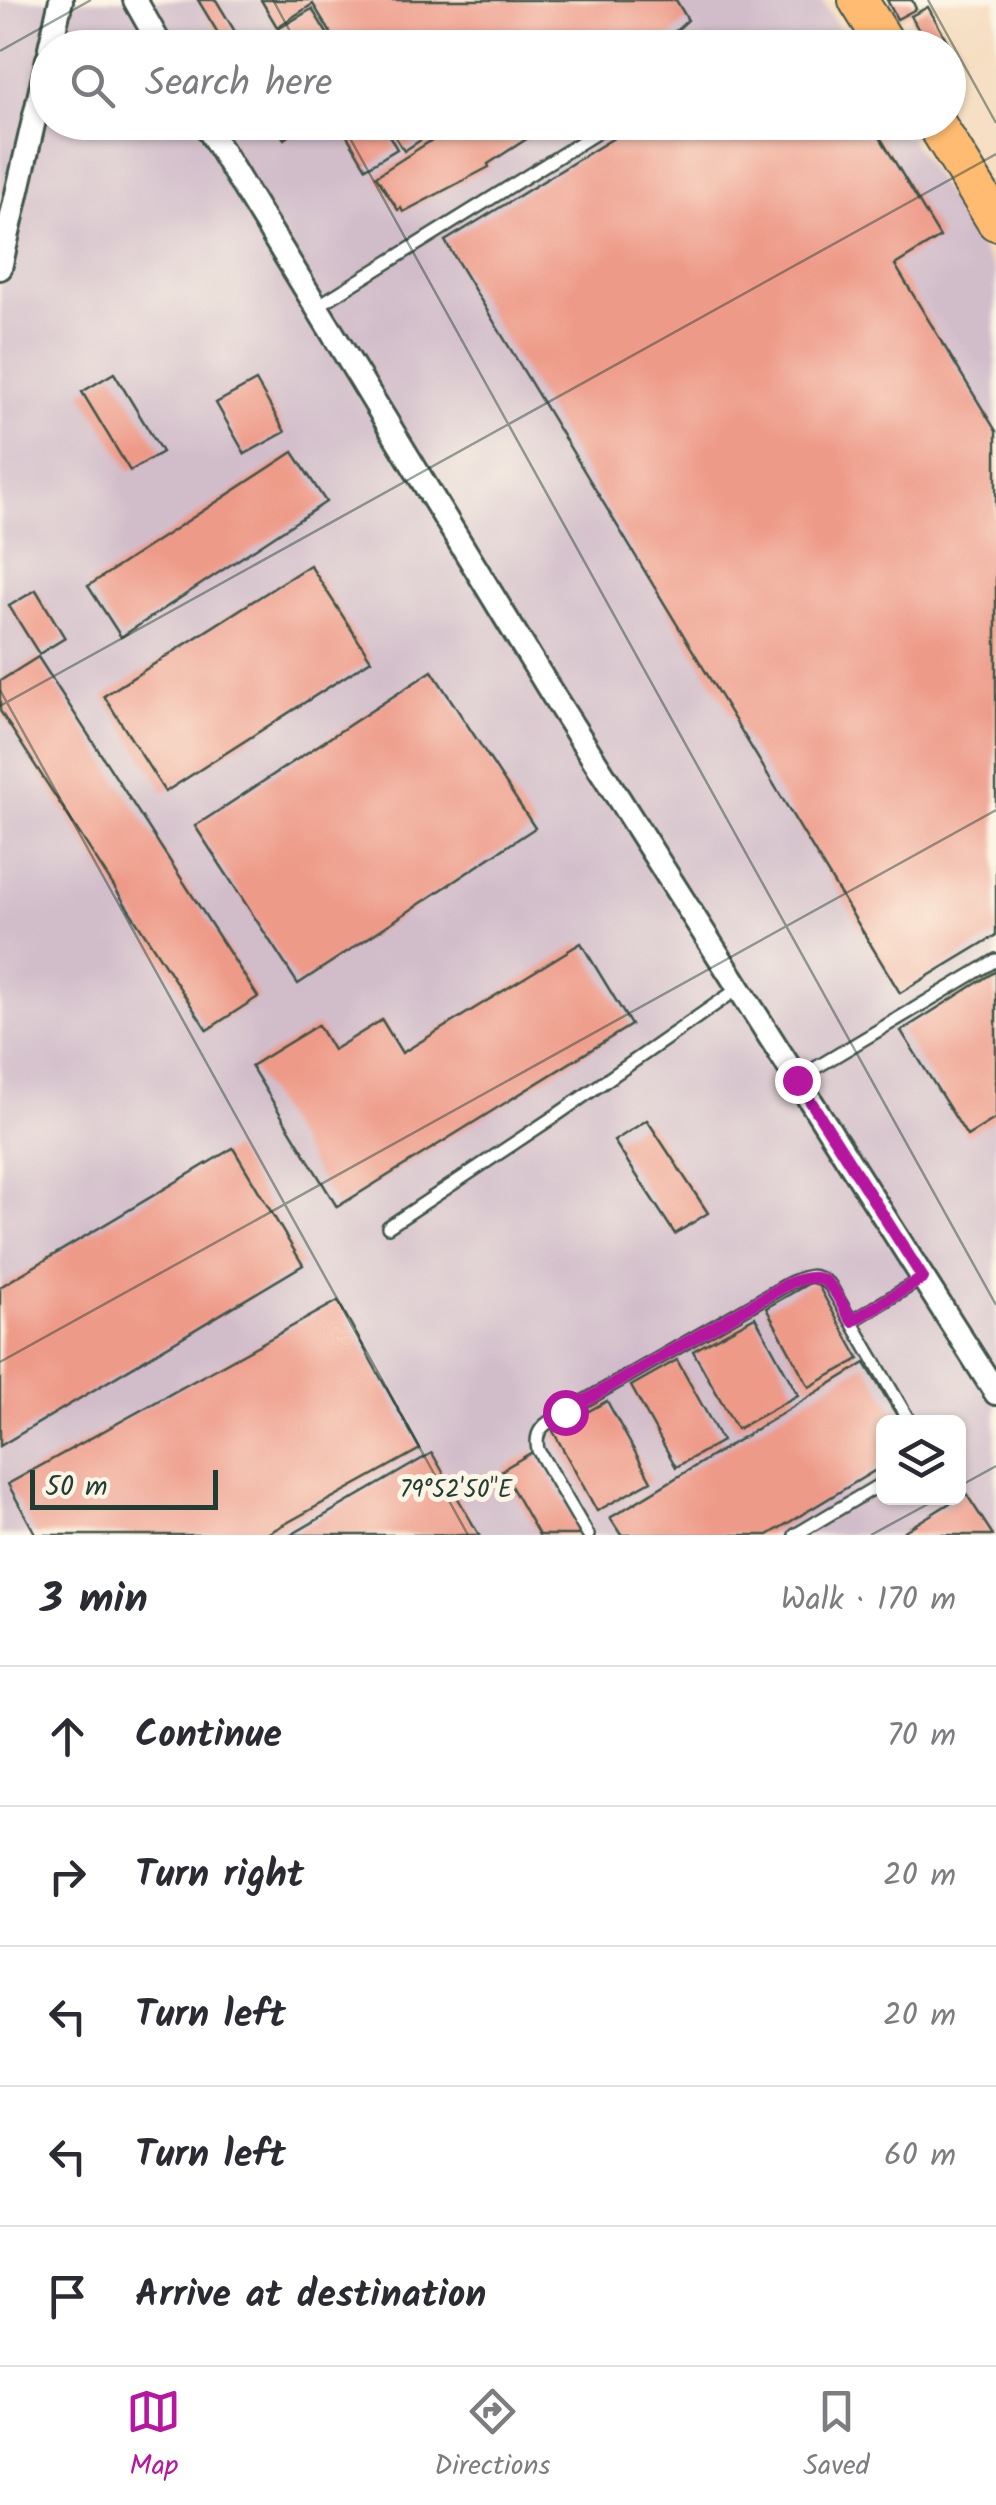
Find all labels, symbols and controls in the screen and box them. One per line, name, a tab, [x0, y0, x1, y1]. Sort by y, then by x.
search box	[30, 30, 966, 140]
text: Search here	[145, 55, 332, 115]
icon: search	[65, 58, 120, 113]
route end	[775, 1058, 821, 1104]
route start	[543, 1390, 589, 1436]
map controls	[876, 1415, 966, 1505]
button: layers	[876, 1415, 966, 1505]
scale bar	[30, 1465, 218, 1510]
text: 50 m	[45, 1465, 108, 1510]
text: 79°52'50"E	[400, 1470, 514, 1510]
text: 3 min	[40, 1567, 148, 1634]
text: Walk · 170 m	[781, 1575, 956, 1626]
text: Continue	[135, 1706, 282, 1766]
icon: ahead	[40, 1709, 95, 1764]
text: 70 m	[887, 1711, 956, 1762]
text: Turn right	[135, 1846, 304, 1906]
icon: right	[40, 1849, 95, 1904]
text: 20 m	[883, 1851, 956, 1902]
text: Turn left	[135, 1986, 286, 2046]
icon: left	[40, 1989, 95, 2044]
text: 20 m	[883, 1991, 956, 2042]
text: Turn left	[135, 2126, 286, 2186]
icon: left	[40, 2129, 95, 2184]
text: 60 m	[884, 2131, 956, 2182]
text: Arrive at destination	[135, 2266, 486, 2326]
icon: arrive	[40, 2269, 95, 2324]
tab: Map	[126, 2384, 181, 2489]
tab: Directions	[434, 2384, 550, 2489]
tab: Saved	[803, 2384, 870, 2489]

